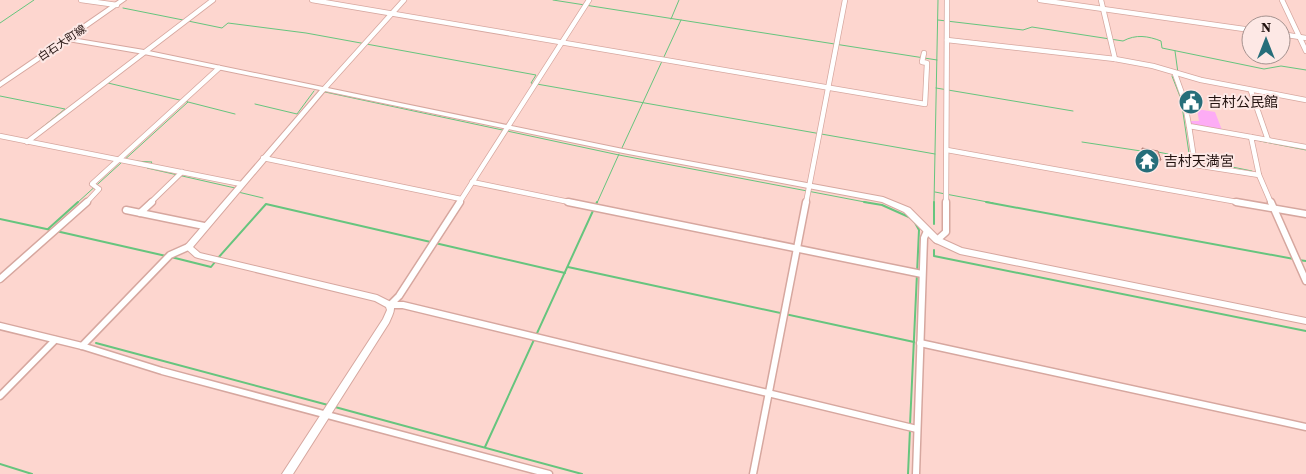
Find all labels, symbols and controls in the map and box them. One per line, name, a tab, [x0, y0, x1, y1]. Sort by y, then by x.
north arrow	[1241, 15, 1291, 65]
text: N	[1261, 17, 1271, 37]
street label: 白石大町線	[35, 21, 89, 65]
public building icon: 吉村公民館	[1178, 89, 1204, 115]
place label: 吉村公民館	[1208, 92, 1278, 112]
temple icon: 吉村天満宮	[1134, 148, 1160, 174]
place label: 吉村天満宮	[1164, 151, 1234, 171]

